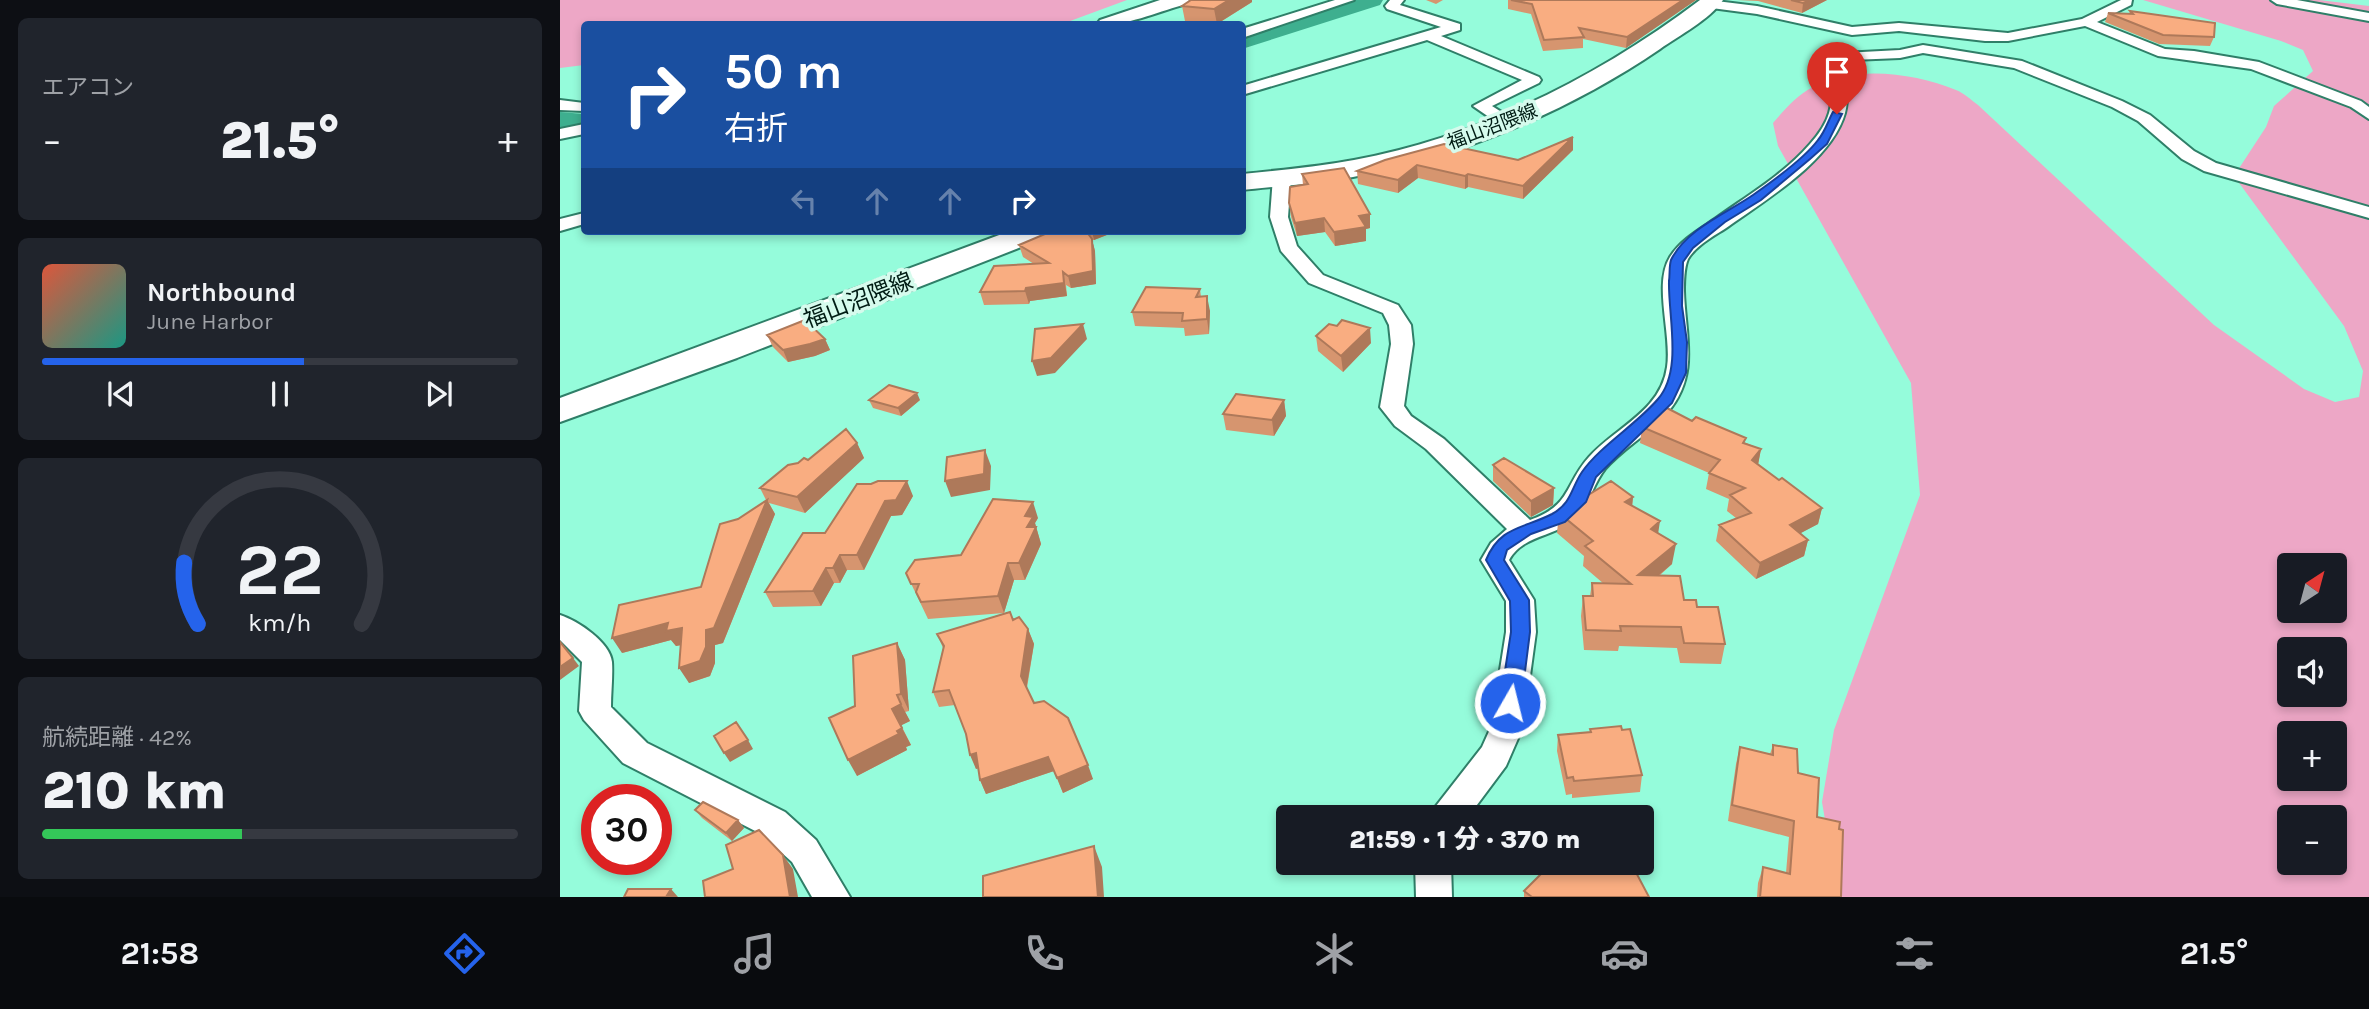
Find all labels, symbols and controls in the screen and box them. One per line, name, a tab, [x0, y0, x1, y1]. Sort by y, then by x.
pin	[1807, 42, 1867, 114]
text: 50 m	[724, 43, 842, 100]
icon: right	[609, 49, 700, 140]
icon: arrive	[1818, 53, 1856, 91]
text: エアコン	[42, 74, 134, 101]
street label: 福山沼隈線	[1444, 100, 1541, 154]
text: 21.5°	[220, 110, 340, 171]
text: 右折	[724, 110, 788, 147]
text: −	[42, 118, 62, 163]
text: +	[498, 118, 518, 163]
icon: left	[785, 182, 823, 220]
icon: ahead	[858, 182, 896, 220]
icon: ahead	[931, 182, 969, 220]
icon: right	[1004, 182, 1042, 220]
street label: 福山沼隈線	[800, 267, 917, 334]
text: Northbound	[147, 277, 296, 308]
text: June Harbor	[147, 308, 272, 335]
icon: previous	[102, 375, 140, 413]
icon: pause	[261, 375, 299, 413]
icon: next	[420, 375, 458, 413]
text: 22	[236, 528, 324, 613]
north arrow	[2277, 553, 2347, 623]
map controls	[2277, 553, 2347, 875]
text: km/h	[248, 608, 312, 637]
button: sound	[2277, 637, 2347, 707]
position arrow	[1473, 666, 1547, 740]
button: +	[2277, 721, 2347, 791]
text: 航続距離 · 42%	[42, 724, 192, 751]
text: 210 km	[42, 760, 226, 821]
speed limit sign: 30	[581, 784, 672, 875]
button: −	[2277, 805, 2347, 875]
text: 21:59 · 1 分 · 370 m	[1349, 824, 1581, 855]
icon: directions	[440, 929, 489, 978]
icon: music	[730, 929, 779, 978]
icon: phone	[1020, 929, 1069, 978]
icon: climate	[1310, 929, 1359, 978]
icon: car	[1600, 929, 1649, 978]
icon: filters	[1890, 929, 1939, 978]
text: 21:58	[120, 935, 199, 972]
text: 21.5°	[2180, 935, 2248, 972]

